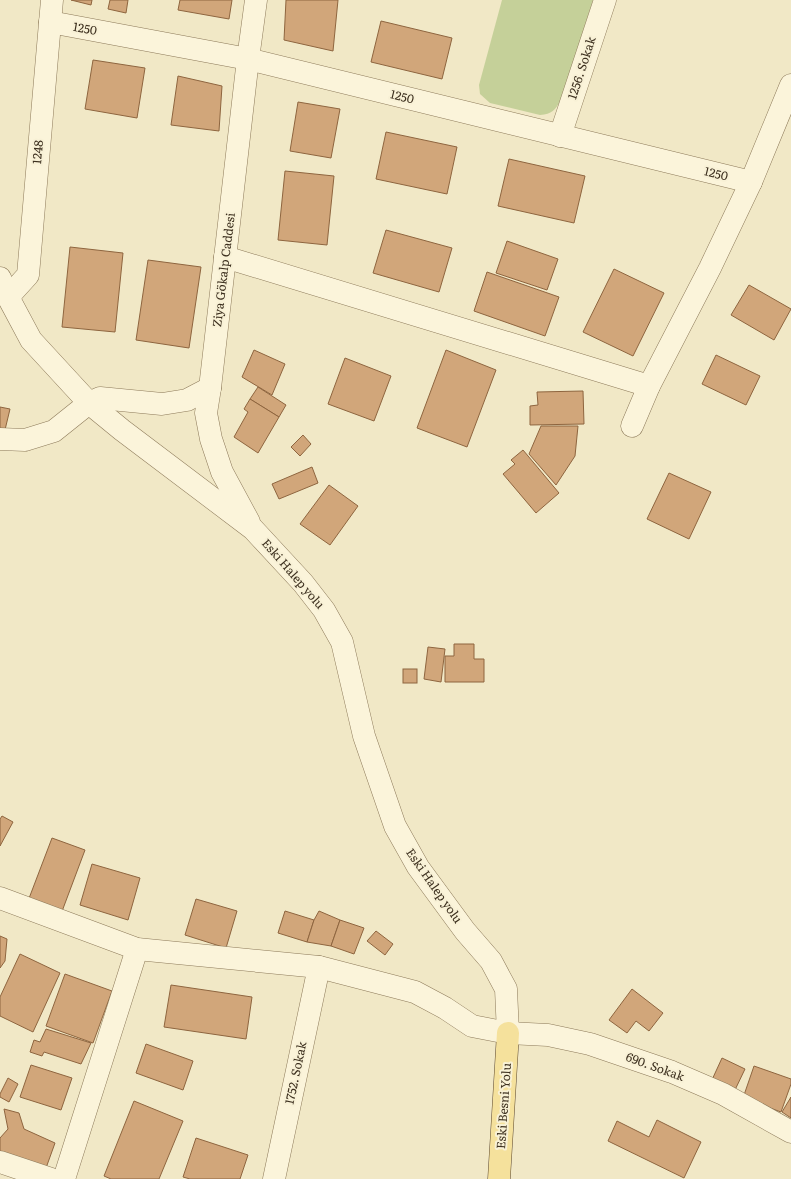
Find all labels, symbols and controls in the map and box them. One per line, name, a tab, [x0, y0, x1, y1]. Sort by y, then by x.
street label: 1250	[72, 17, 99, 39]
street label: 1256. Sokak	[562, 33, 600, 101]
street label: 1250	[388, 84, 416, 108]
street label: 1248	[27, 139, 47, 165]
street label: 1250	[702, 161, 730, 185]
street label: Ziya Gökalp Caddesi	[207, 212, 239, 328]
street label: Eski Halep yolu	[258, 534, 330, 613]
street label: Eski Halep yolu	[402, 844, 468, 927]
street label: 1752. Sokak	[280, 1039, 311, 1106]
street label: 690. Sokak	[624, 1047, 688, 1085]
street label: Eski Besni Yolu	[491, 1062, 515, 1150]

